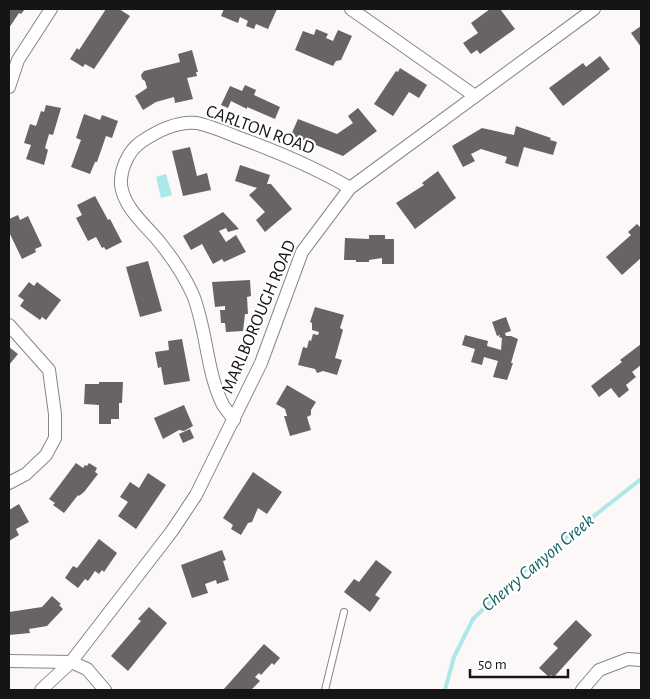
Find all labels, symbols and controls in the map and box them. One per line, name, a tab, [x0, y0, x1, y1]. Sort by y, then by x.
street label: CARLTON ROAD	[203, 102, 317, 158]
street label: MARLBOROUGH ROAD	[219, 238, 299, 396]
water label: Cherry Canyon Creek	[478, 511, 598, 615]
scale bar	[470, 646, 568, 678]
text: 50 m	[478, 657, 507, 672]

